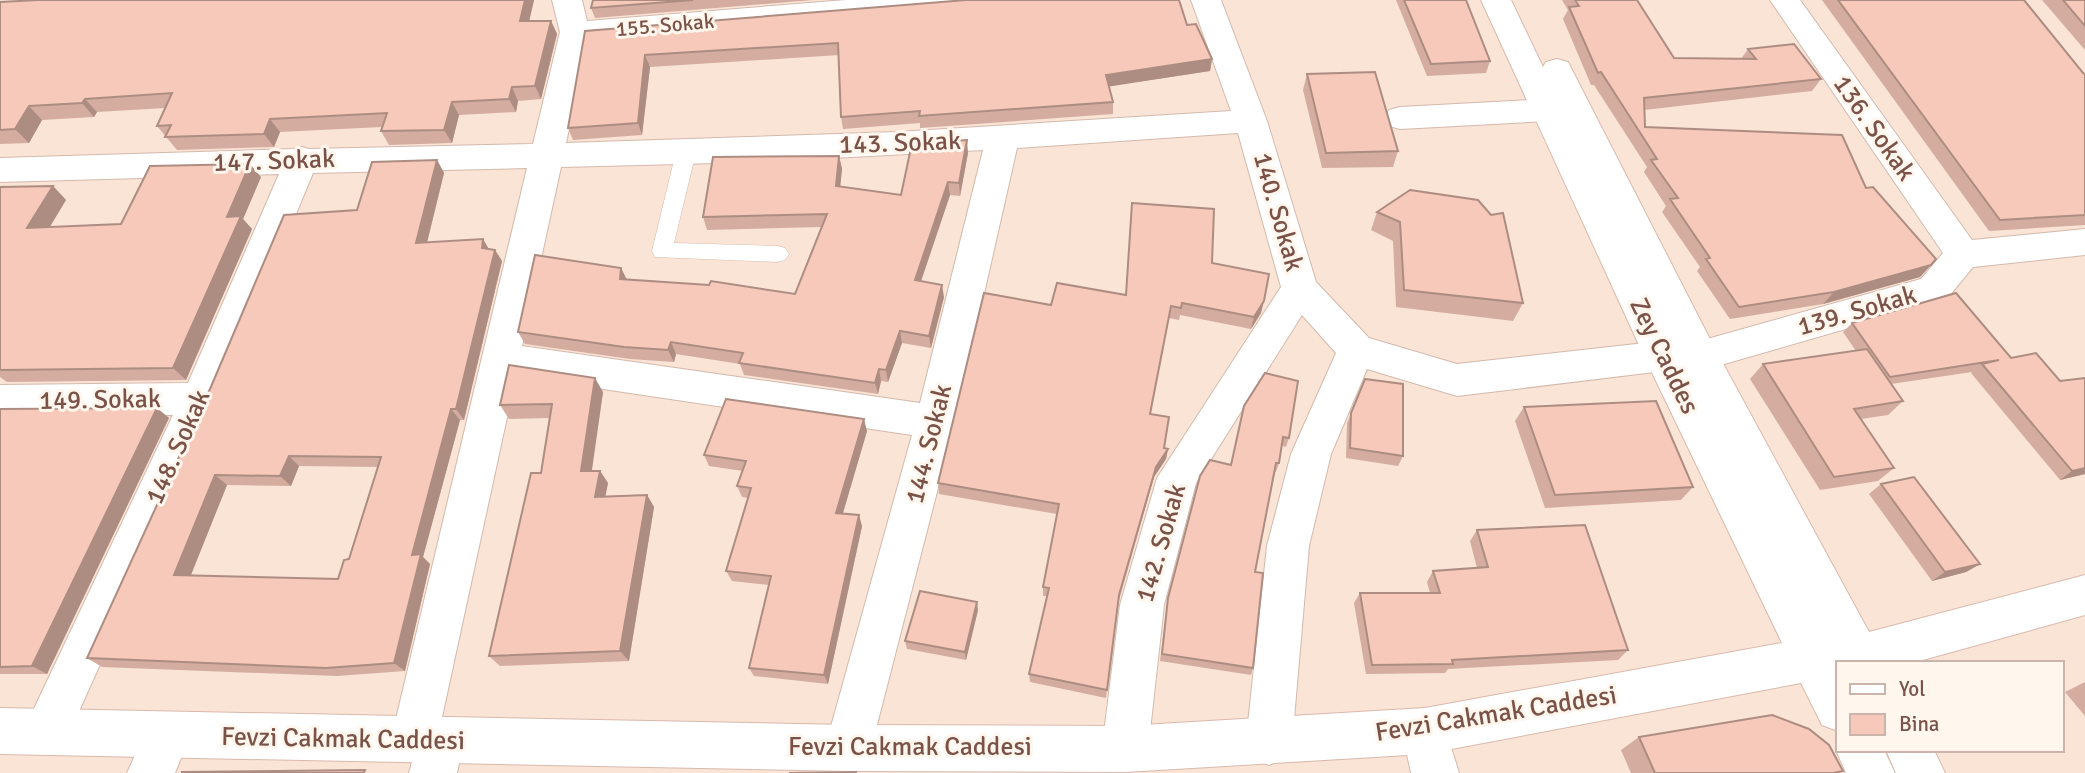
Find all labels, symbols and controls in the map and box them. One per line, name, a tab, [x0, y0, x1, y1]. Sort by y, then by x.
street label: 155. Sokak	[615, 8, 716, 42]
street label: 136. Sokak	[1826, 69, 1922, 187]
street label: 143. Sokak	[839, 125, 961, 161]
street label: 147. Sokak	[213, 143, 335, 179]
street label: 140. Sokak	[1246, 149, 1310, 275]
street label: 139. Sokak	[1794, 279, 1920, 343]
street label: Zey Caddes	[1622, 293, 1706, 419]
street label: 144. Sokak	[899, 381, 959, 507]
street label: 149. Sokak	[39, 383, 161, 417]
street label: 148. Sokak	[139, 385, 217, 509]
street label: 142. Sokak	[1129, 480, 1193, 606]
legend	[1836, 661, 2064, 752]
text: Yol	[1899, 676, 1925, 702]
street label: Fevzi Cakmak Caddesi	[1373, 679, 1619, 749]
text: Bina	[1899, 711, 1940, 737]
street label: Fevzi Cakmak Caddesi	[221, 721, 465, 757]
street label: Fevzi Cakmak Caddesi	[788, 731, 1032, 763]

